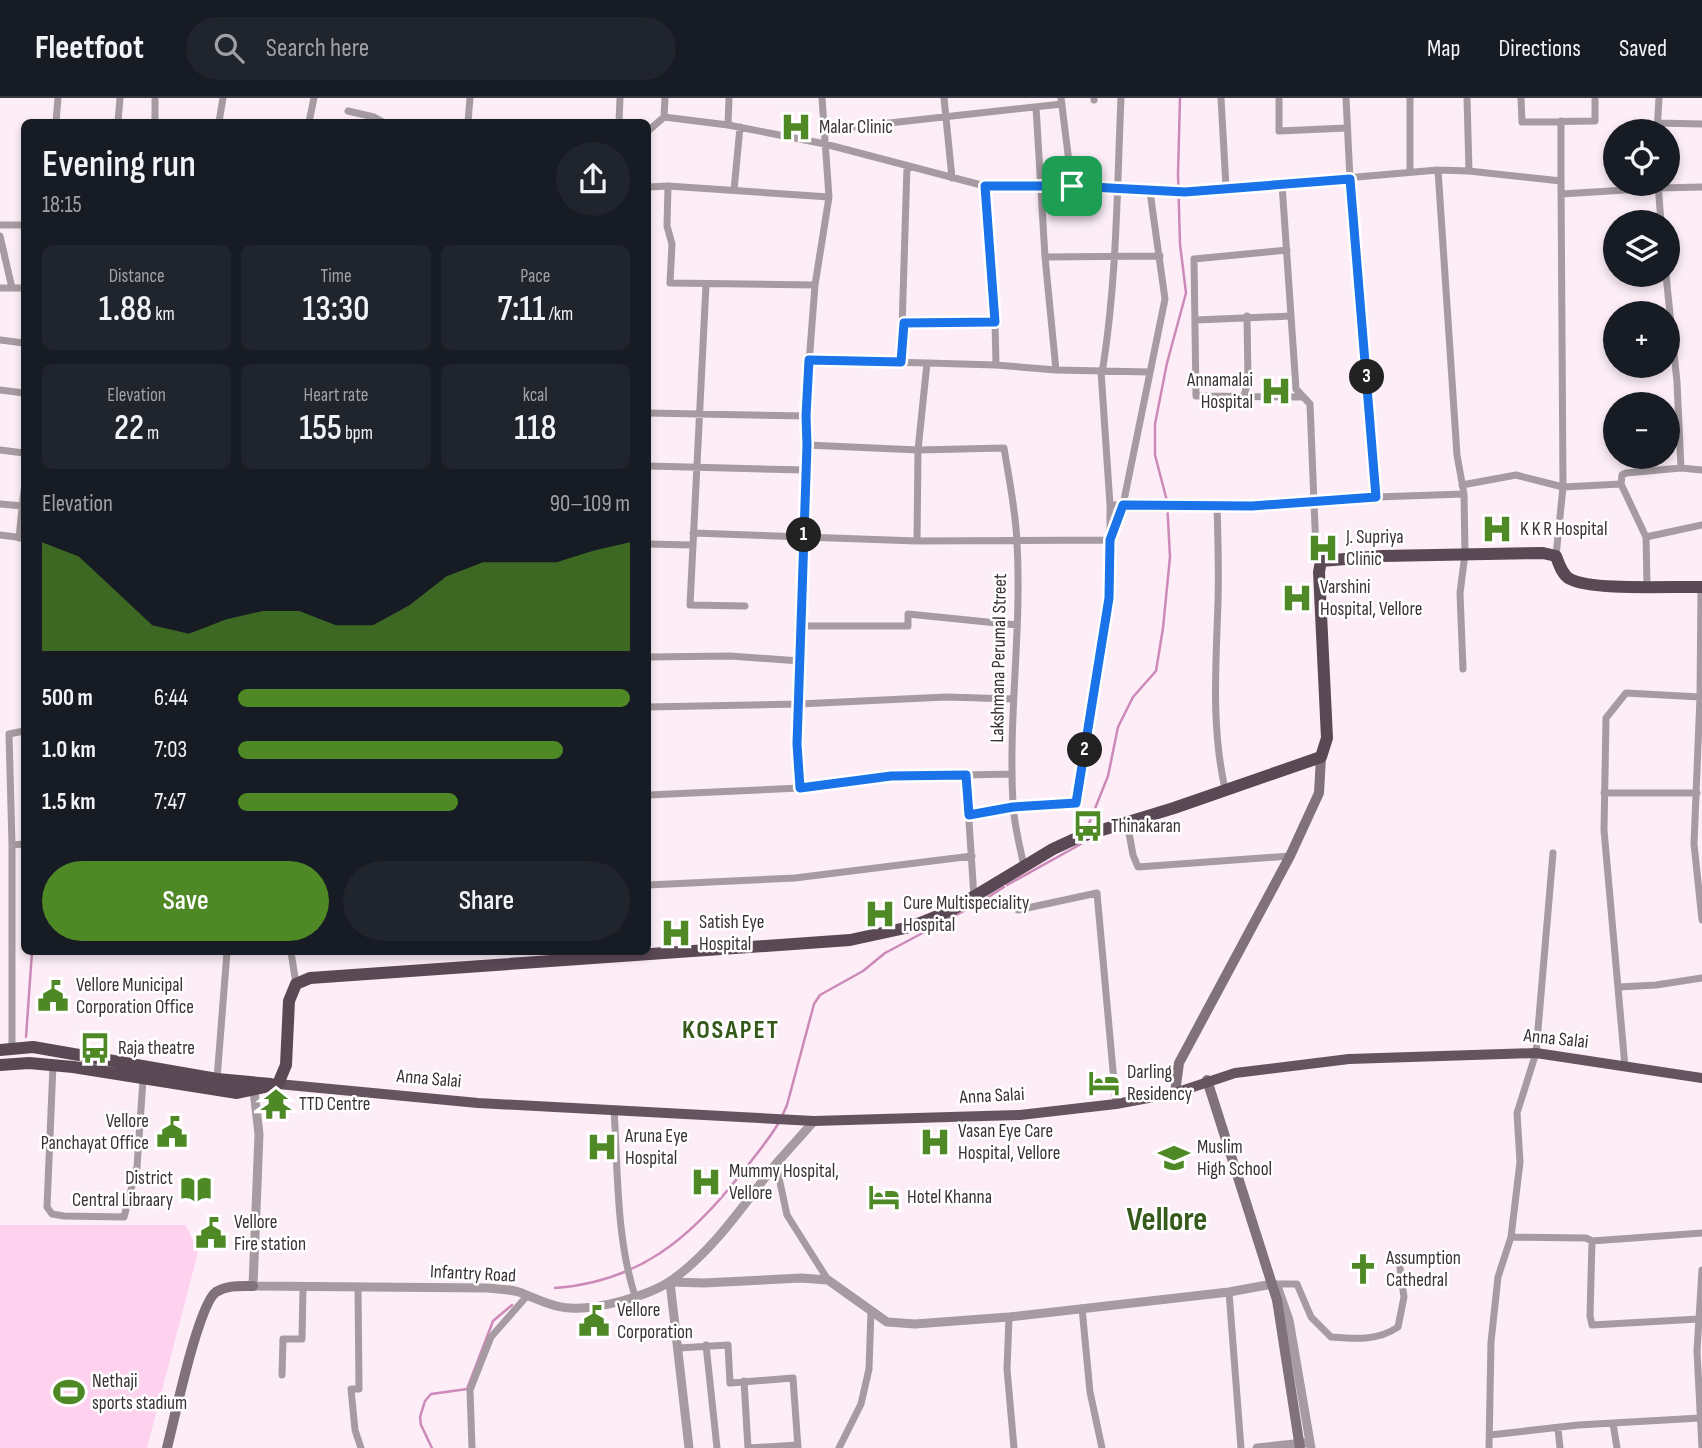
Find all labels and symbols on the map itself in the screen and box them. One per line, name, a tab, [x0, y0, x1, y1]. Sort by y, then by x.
hospital icon: Malar Clinic	[779, 110, 813, 144]
place label: Malar Clinic	[819, 116, 893, 139]
pin	[1042, 156, 1102, 216]
pin: 3	[1350, 360, 1384, 394]
place label: Annamalai Hospital	[1186, 369, 1253, 414]
hospital icon: Annamalai Hospital	[1259, 374, 1293, 408]
hospital icon: K K R Hospital	[1480, 512, 1514, 546]
pin: 1	[786, 518, 822, 552]
place label: K K R Hospital	[1520, 518, 1607, 541]
place label: J. Supriya Clinic	[1345, 526, 1404, 571]
hospital icon: J. Supriya Clinic	[1306, 531, 1340, 565]
street label: Lakshmana Perumal Street	[986, 573, 1012, 743]
place label: Varshini Hospital, Vellore	[1320, 576, 1422, 621]
hospital icon: Varshini Hospital, Vellore	[1280, 581, 1314, 615]
pin: 2	[1068, 732, 1102, 768]
bus stop icon: Thinakaran	[1071, 809, 1105, 843]
place label: Thinakaran	[1111, 815, 1181, 838]
place label: Cure Multispeciality Hospital	[903, 892, 1030, 937]
hospital icon: Cure Multispeciality Hospital	[863, 897, 897, 931]
place label: Satish Eye Hospital	[699, 911, 764, 956]
hospital icon: Satish Eye Hospital	[659, 916, 693, 950]
place label: Vellore Municipal Corporation Office	[76, 974, 194, 1019]
public building icon: Vellore Municipal Corporation Office	[36, 979, 70, 1013]
district label: KOSAPET	[682, 1015, 780, 1046]
street label: Anna Salai	[1522, 1024, 1589, 1054]
bus stop icon: Raja theatre	[78, 1031, 112, 1065]
place label: Raja theatre	[118, 1037, 195, 1060]
place label: Darling Residency	[1127, 1061, 1193, 1106]
street label: Anna Salai	[395, 1065, 462, 1093]
hotel icon: Darling Residency	[1087, 1066, 1121, 1100]
street label: Anna Salai	[958, 1083, 1025, 1109]
temple icon: TTD Centre	[259, 1087, 293, 1121]
place label: TTD Centre	[299, 1093, 370, 1116]
place label: Vellore Panchayat Office	[41, 1110, 149, 1155]
public building icon: Vellore Panchayat Office	[155, 1115, 189, 1149]
place label: Vasan Eye Care Hospital, Vellore	[958, 1120, 1060, 1165]
place label: Aruna Eye Hospital	[624, 1125, 688, 1170]
hospital icon: Vasan Eye Care Hospital, Vellore	[918, 1125, 952, 1159]
hospital icon: Aruna Eye Hospital	[585, 1130, 619, 1164]
place label: Muslim High School	[1197, 1136, 1272, 1181]
school or university icon: Muslim High School	[1157, 1141, 1191, 1175]
place label: Mummy Hospital, Vellore	[729, 1160, 839, 1205]
hospital icon: Mummy Hospital, Vellore	[689, 1165, 723, 1199]
place label: District Central Libraary	[72, 1167, 174, 1212]
library icon: District Central Libraary	[179, 1172, 213, 1206]
hotel icon: Hotel Khanna	[867, 1180, 901, 1214]
place label: Hotel Khanna	[907, 1186, 992, 1209]
district label: Vellore	[1127, 1200, 1207, 1240]
place label: Vellore Fire station	[234, 1211, 306, 1256]
public building icon: Vellore Fire station	[194, 1216, 228, 1250]
place label: Assumption Cathedral	[1385, 1247, 1461, 1292]
church icon: Assumption Cathedral	[1346, 1252, 1380, 1286]
street label: Infantry Road	[429, 1260, 517, 1288]
place label: Vellore Corporation	[617, 1299, 693, 1344]
public building icon: Vellore Corporation	[577, 1304, 611, 1338]
place label: Nethaji sports stadium	[92, 1370, 187, 1415]
sports icon: Nethaji sports stadium	[52, 1375, 86, 1409]

